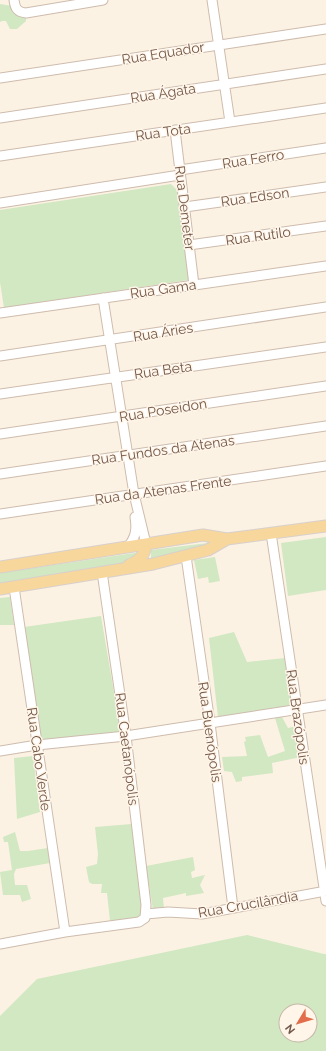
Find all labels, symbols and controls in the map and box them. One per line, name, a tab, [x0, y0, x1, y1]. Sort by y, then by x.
street label: Rua Equador	[121, 39, 206, 67]
street label: Rua Ágata	[129, 79, 197, 106]
street label: Rua Tota	[134, 120, 192, 144]
street label: Rua Ferro	[221, 146, 285, 172]
street label: Rua Demeter	[172, 165, 198, 251]
street label: Rua Edson	[220, 184, 290, 210]
street label: Rua Rutilo	[224, 224, 292, 248]
street label: Rua Gama	[129, 276, 197, 302]
street label: Rua Áries	[132, 318, 194, 345]
street label: Rua Beta	[133, 358, 193, 382]
street label: Rua Poseidon	[118, 395, 208, 425]
street label: Rua Fundos da Atenas	[91, 432, 236, 468]
street label: Rua da Atenas Frente	[94, 473, 232, 507]
street label: Rua Brazópolis	[283, 668, 313, 766]
street label: Rua Buenópolis	[195, 681, 225, 784]
street label: Rua Caetanópolis	[112, 692, 142, 806]
street label: Rua Cabo Verde	[24, 706, 54, 812]
street label: Rua Crucilândia	[197, 887, 299, 921]
north arrow	[278, 1003, 318, 1043]
text: N	[283, 1022, 298, 1036]

